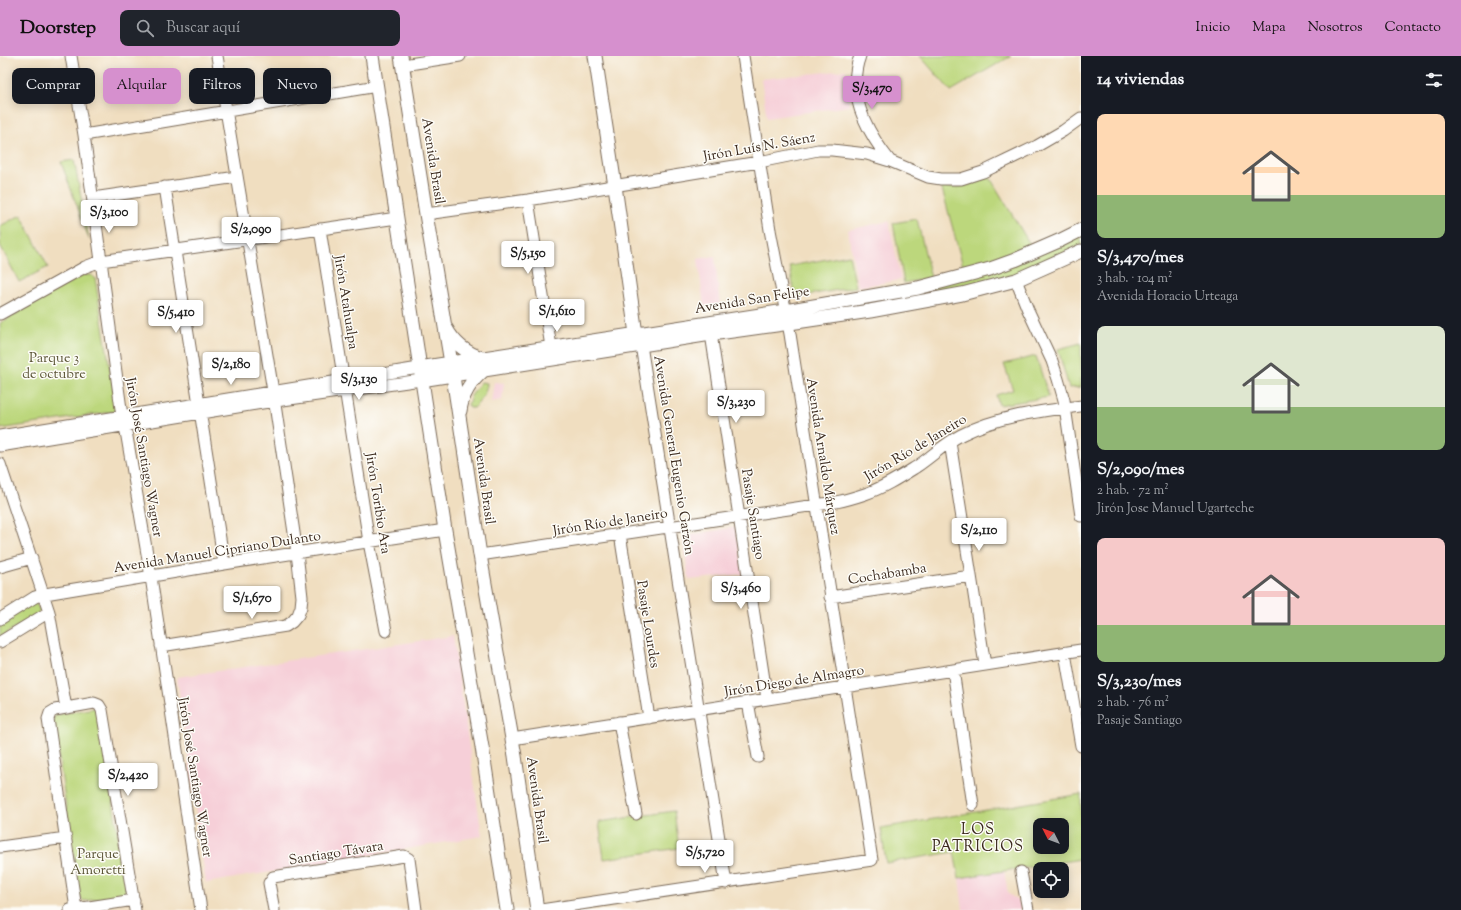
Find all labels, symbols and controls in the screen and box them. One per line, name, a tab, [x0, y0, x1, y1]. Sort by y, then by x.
search box	[120, 10, 400, 46]
text: Doorstep	[20, 15, 96, 42]
icon: search	[134, 17, 156, 39]
text: Buscar aquí	[166, 18, 240, 39]
text: Inicio	[1196, 18, 1230, 38]
text: Mapa	[1252, 18, 1286, 38]
text: Nosotros	[1308, 18, 1363, 38]
text: Contacto	[1385, 18, 1441, 38]
chip: Comprar	[12, 68, 95, 104]
chip: Alquilar	[103, 68, 181, 104]
chip: Filtros	[189, 68, 255, 104]
chip: Nuevo	[263, 68, 331, 104]
text: 14 viviendas	[1097, 68, 1184, 92]
icon: filters	[1423, 69, 1445, 91]
pin: S/3,470	[835, 76, 909, 110]
text: S/3,470	[852, 80, 892, 98]
street label: Avenida Brasil	[415, 117, 449, 206]
street label: Jirón Luís N. Sáenz	[701, 128, 817, 168]
icon: home	[1235, 140, 1307, 212]
pin: S/3,100	[72, 200, 146, 234]
text: S/3,100	[90, 204, 128, 222]
pin: S/2,090	[214, 217, 288, 251]
text: S/2,090	[231, 221, 271, 239]
pin: S/5,150	[491, 241, 565, 275]
text: S/5,150	[510, 245, 546, 263]
text: S/3,470/mes	[1097, 246, 1184, 270]
street label: Jirón Atahualpa	[328, 253, 362, 351]
text: 3 hab. · 104 m²	[1097, 270, 1172, 288]
street label: Avenida San Felipe	[694, 282, 811, 320]
text: Avenida Horacio Urteaga	[1097, 288, 1238, 306]
pin: S/1,610	[520, 299, 594, 333]
pin: S/5,410	[139, 300, 213, 334]
text: S/1,610	[539, 303, 575, 321]
text: S/5,410	[157, 304, 195, 322]
park label: Parque 3 de octubre	[22, 349, 86, 385]
pin: S/2,180	[194, 352, 268, 386]
icon: home	[1235, 352, 1307, 424]
street label: Avenida General Eugenio Garzón	[647, 354, 699, 556]
text: S/2,180	[211, 356, 251, 374]
pin: S/3,130	[322, 367, 396, 401]
text: S/3,130	[341, 371, 377, 389]
street label: Jirón José Santiago Wagner	[119, 375, 167, 540]
street label: Avenida Arnaldo Márquez	[800, 376, 844, 536]
pin: S/3,230	[699, 390, 773, 424]
text: S/3,230	[717, 394, 755, 412]
street label: Jirón Río de Janeiro	[860, 410, 971, 488]
street label: Avenida Brasil	[467, 437, 499, 526]
street label: Jirón Toribio Ara	[359, 450, 395, 556]
text: S/2,090/mes	[1097, 458, 1185, 482]
street label: Pasaje Santiago	[735, 467, 769, 562]
text: 2 hab. · 72 m²	[1097, 482, 1169, 500]
text: Jirón Jose Manuel Ugarteche	[1097, 500, 1254, 518]
street label: Jirón Río de Janeiro	[550, 504, 669, 542]
pin: S/2,110	[942, 518, 1016, 552]
text: S/2,110	[961, 522, 997, 540]
street label: Avenida Manuel Cipriano Dulanto	[112, 527, 323, 579]
street label: Cochabamba	[847, 559, 928, 591]
icon: home	[1235, 564, 1307, 636]
pin: S/3,460	[704, 576, 778, 610]
street label: Pasaje Lourdes	[630, 579, 664, 670]
text: S/3,460	[721, 580, 761, 598]
pin: S/1,670	[215, 586, 289, 620]
text: S/1,670	[232, 590, 272, 608]
street label: Jirón Diego de Almagro	[722, 661, 866, 703]
text: S/3,230/mes	[1097, 670, 1182, 694]
text: 2 hab. · 76 m²	[1097, 694, 1169, 712]
street label: Jirón José Santiago Wagner	[171, 695, 217, 860]
text: Pasaje Santiago	[1097, 712, 1182, 730]
street label: Avenida Brasil	[520, 756, 552, 845]
pin: S/2,420	[91, 763, 165, 797]
text: S/2,420	[108, 767, 148, 785]
north arrow	[1033, 818, 1069, 854]
map controls	[1033, 818, 1069, 898]
district label: LOS PATRICIOS	[932, 820, 1024, 858]
street label: Santiago Távara	[288, 837, 386, 871]
pin: S/5,720	[668, 840, 742, 874]
text: S/5,720	[685, 844, 725, 862]
park label: Parque Amoretti	[70, 845, 126, 881]
button: locate	[1033, 862, 1069, 898]

